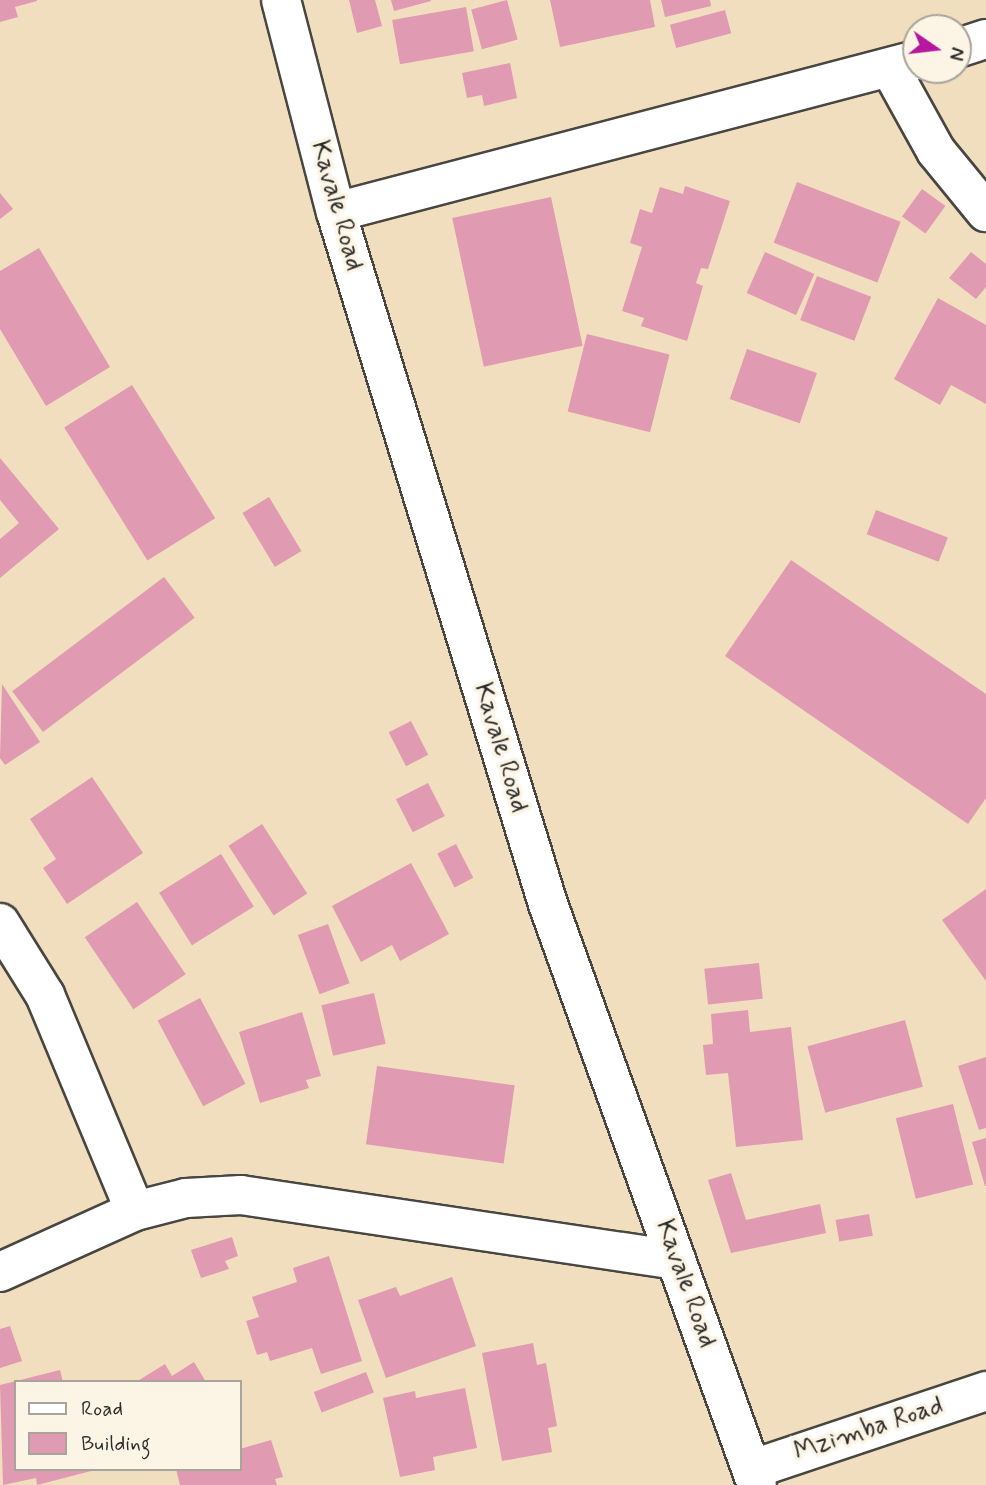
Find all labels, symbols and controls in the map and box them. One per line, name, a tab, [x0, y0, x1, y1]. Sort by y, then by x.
north arrow	[902, 14, 972, 84]
text: N	[942, 45, 970, 63]
street label: Kavale Road	[303, 137, 369, 275]
street label: Kavale Road	[466, 680, 534, 816]
street label: Kavale Road	[647, 1216, 723, 1352]
legend	[14, 1380, 242, 1471]
street label: Mzimba Road	[790, 1391, 948, 1469]
text: Road	[81, 1395, 123, 1423]
text: Building	[81, 1430, 151, 1458]

